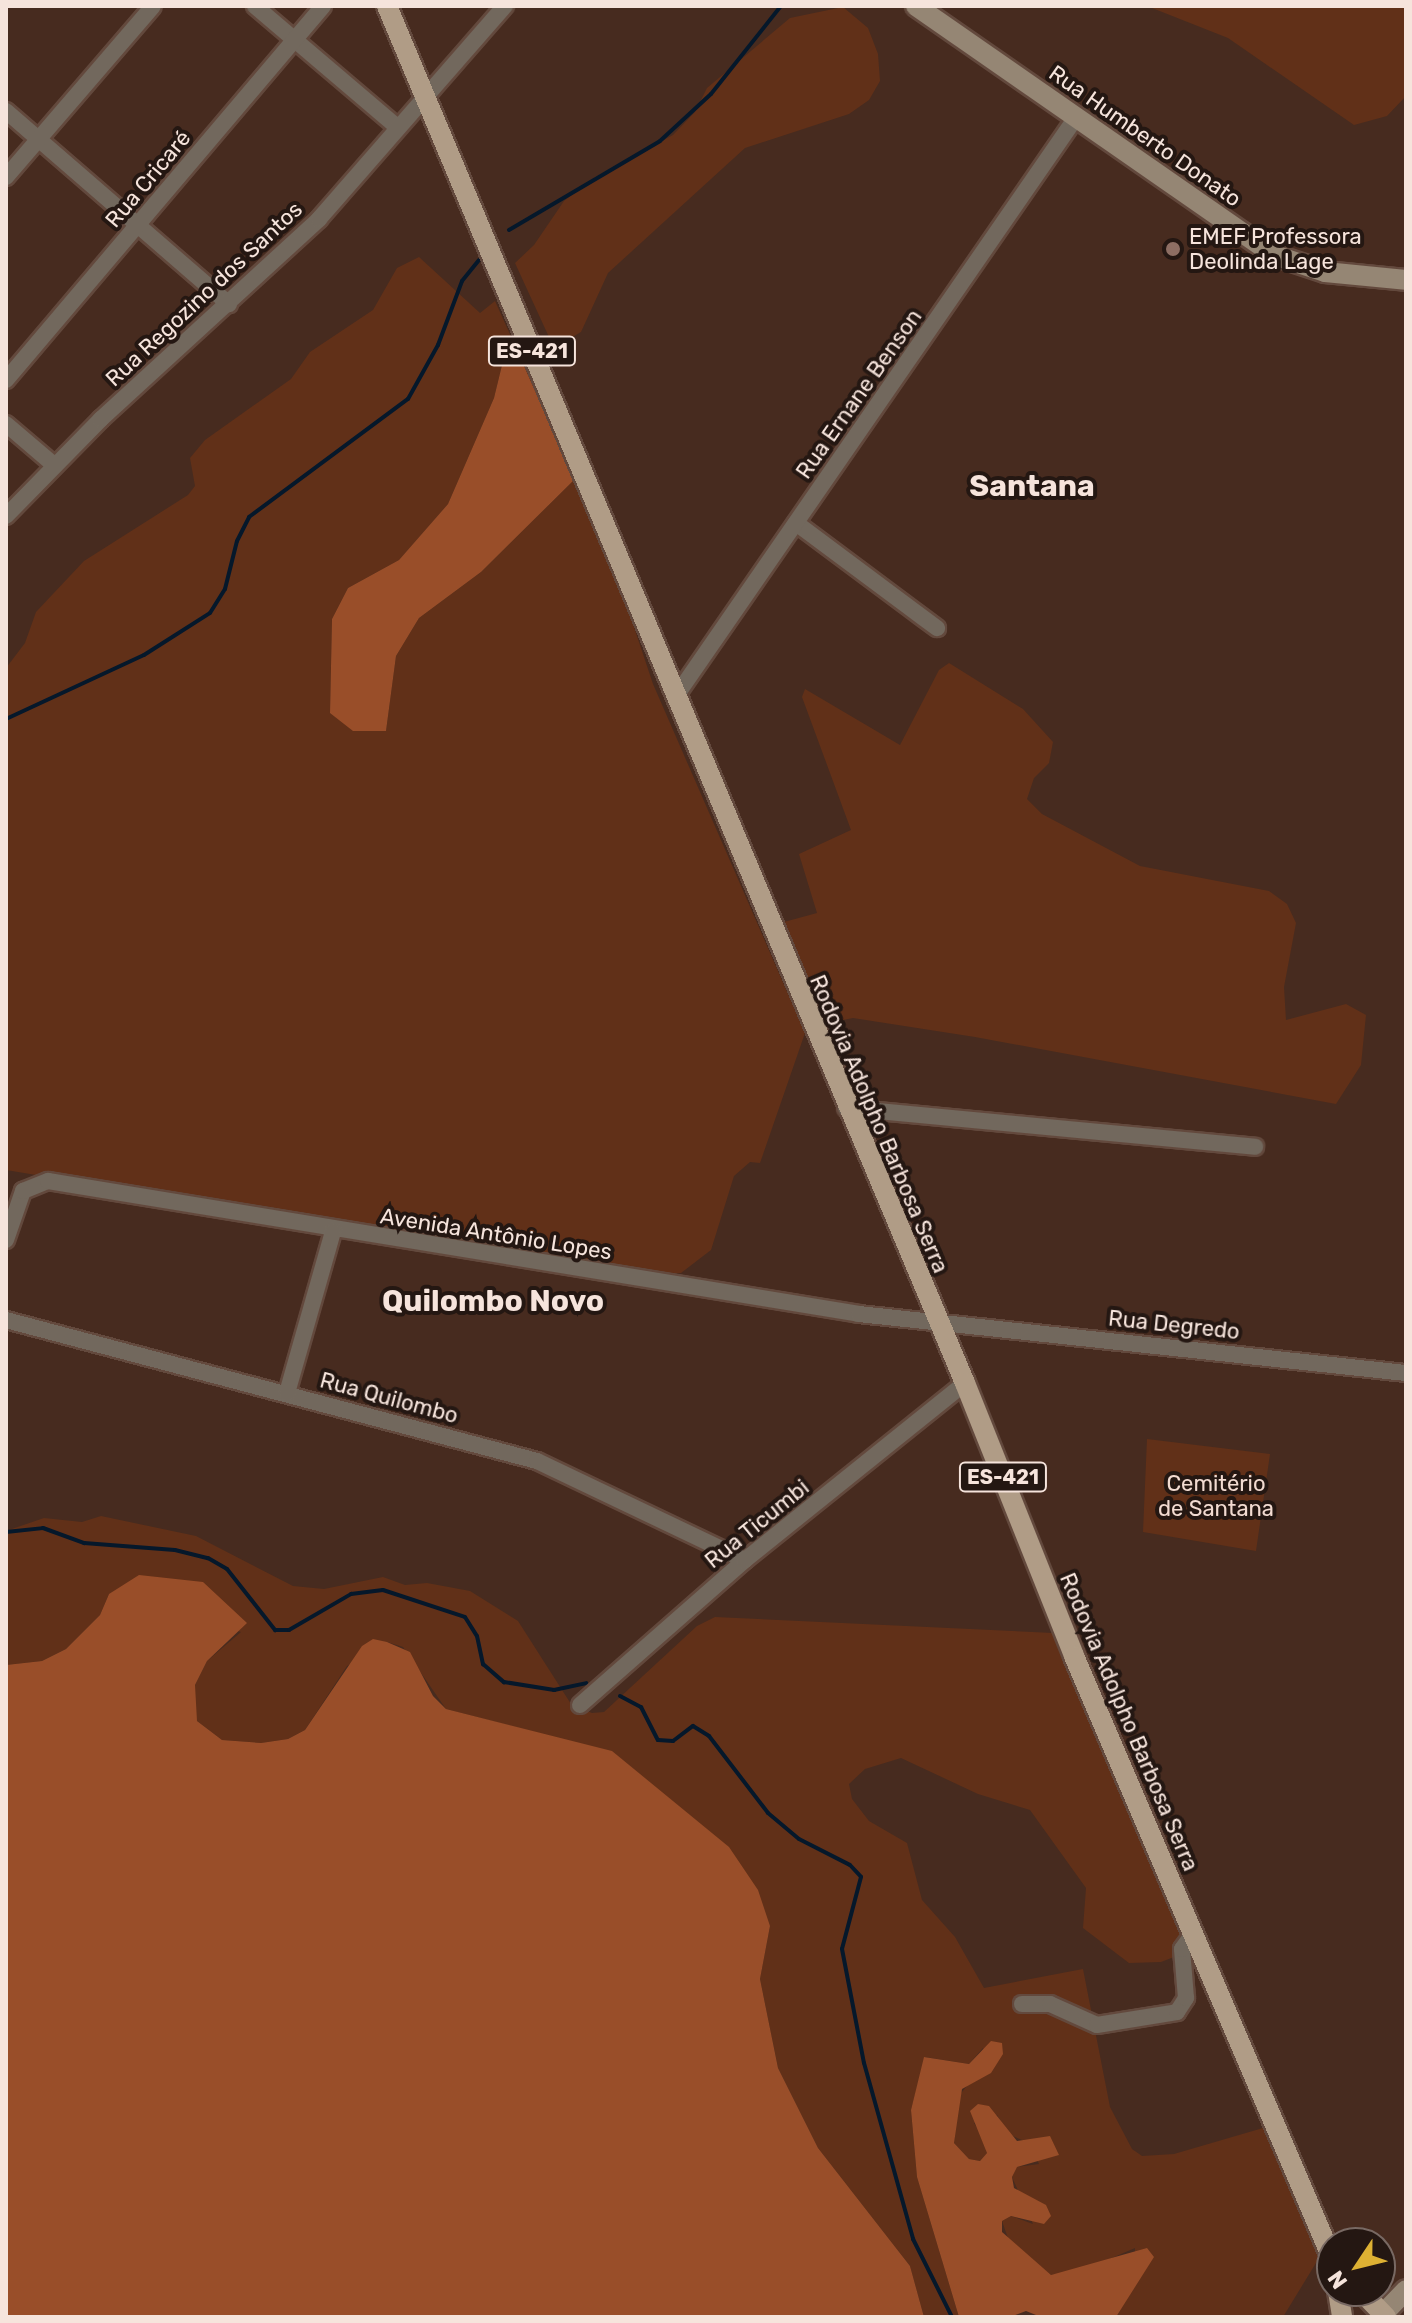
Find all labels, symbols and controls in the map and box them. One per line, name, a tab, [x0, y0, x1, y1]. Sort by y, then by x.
street label: Rua Humberto Donato	[1044, 60, 1246, 212]
street label: Rua Cricaré	[100, 125, 196, 233]
street label: Rua Regozino dos Santos	[100, 196, 308, 392]
place label: EMEF Professora Deolinda Lage	[1189, 223, 1362, 274]
marker: EMEF Professora Deolinda Lage	[1164, 240, 1182, 258]
street label: Rua Ernane Benson	[791, 304, 927, 484]
road number: ES-421	[486, 335, 578, 367]
district label: Santana	[969, 468, 1095, 504]
street label: Rodovia Adolpho Barbosa Serra	[804, 971, 954, 1277]
street label: Avenida Antônio Lopes	[378, 1203, 614, 1265]
district label: Quilombo Novo	[382, 1283, 604, 1319]
street label: Rua Degredo	[1107, 1305, 1241, 1345]
street label: Rua Quilombo	[317, 1367, 461, 1429]
road number: ES-421	[957, 1461, 1049, 1493]
park label: Cemitério de Santana	[1158, 1470, 1274, 1522]
street label: Rua Ticumbi	[700, 1474, 814, 1574]
street label: Rodovia Adolpho Barbosa Serra	[1054, 1569, 1204, 1875]
north arrow	[1316, 2227, 1396, 2307]
text: N	[1322, 2266, 1353, 2294]

